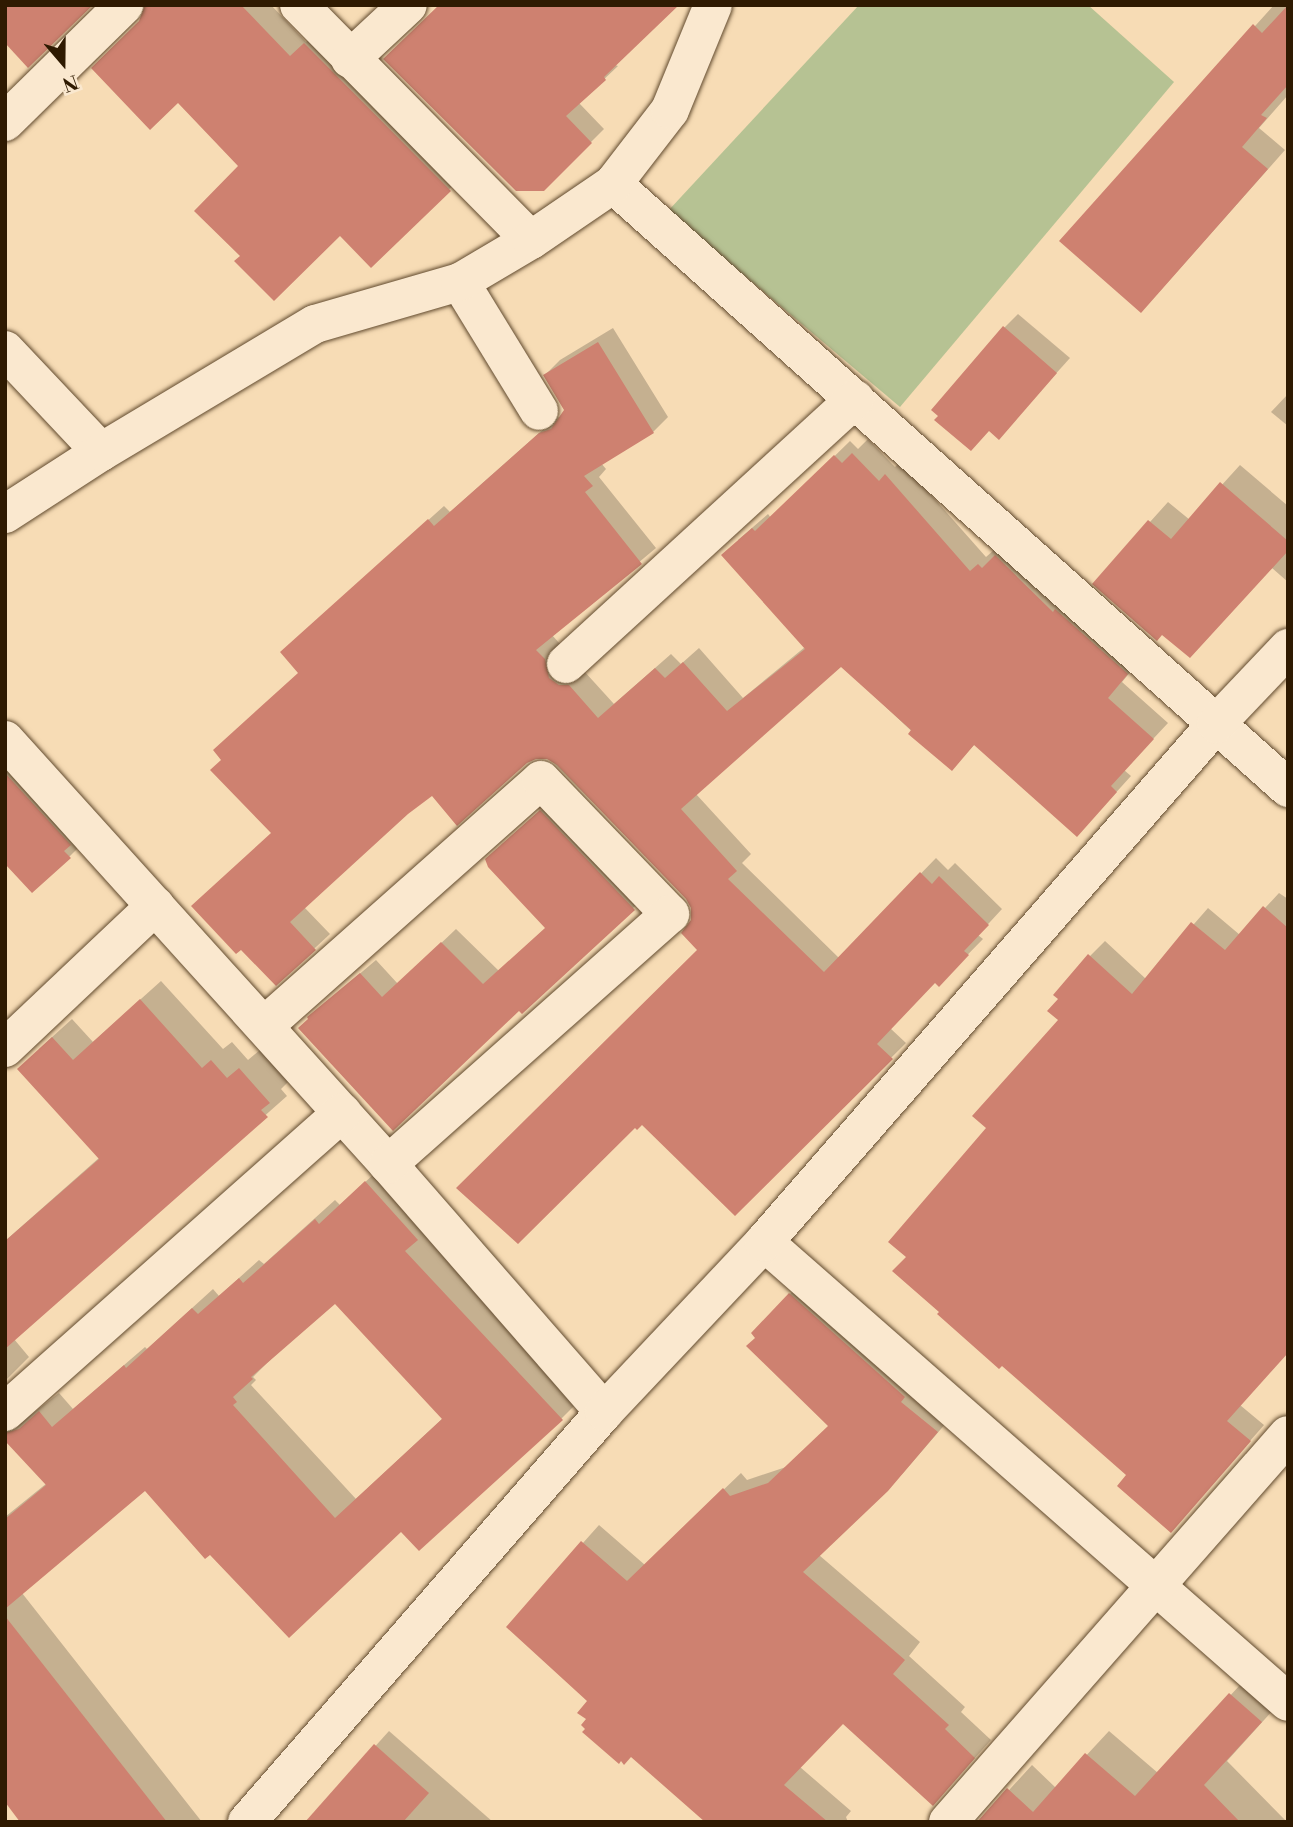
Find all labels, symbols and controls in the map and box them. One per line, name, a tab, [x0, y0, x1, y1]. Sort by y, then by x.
north arrow	[28, 28, 98, 98]
text: N	[59, 69, 81, 97]

